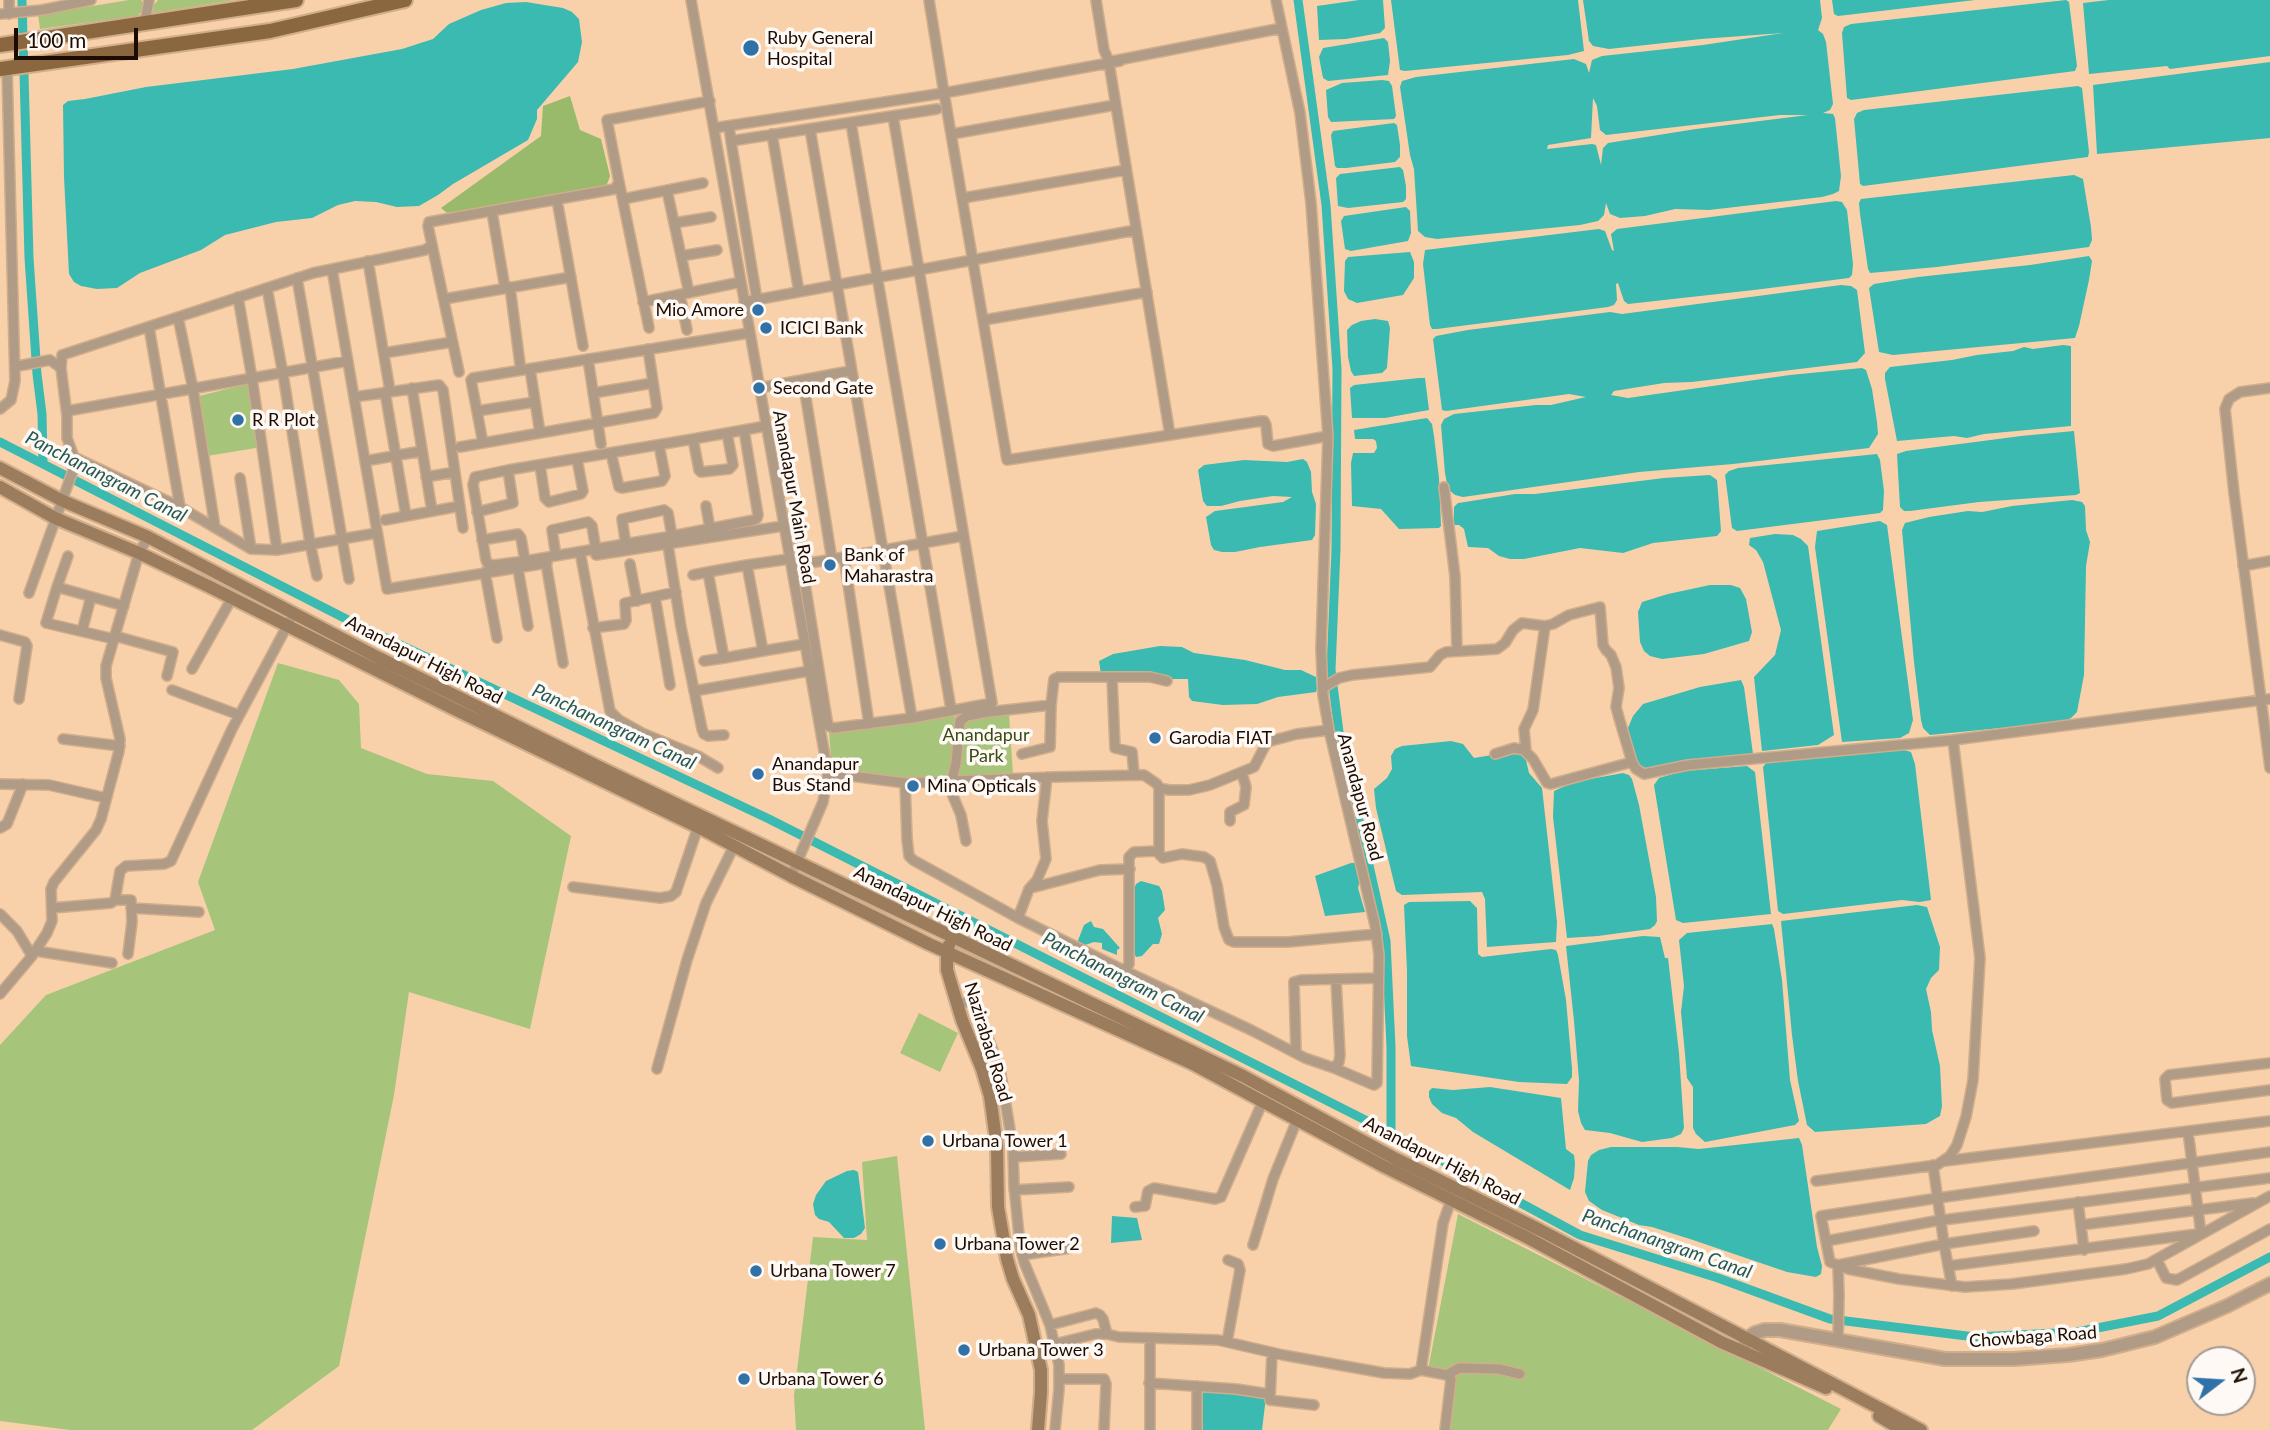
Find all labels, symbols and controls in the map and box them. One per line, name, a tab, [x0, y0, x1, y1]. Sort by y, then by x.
scale bar	[18, 14, 142, 58]
text: 100 m	[27, 27, 86, 52]
place label: Ruby General Hospital	[767, 27, 873, 70]
marker: Ruby General Hospital	[741, 38, 761, 58]
place label: Mio Amore	[655, 299, 744, 321]
marker: Mio Amore	[750, 302, 766, 318]
place label: ICICI Bank	[780, 317, 863, 339]
marker: ICICI Bank	[758, 320, 774, 336]
place label: Second Gate	[773, 377, 873, 399]
marker: Second Gate	[751, 380, 767, 396]
place label: R R Plot	[252, 409, 315, 431]
street label: Anandapur Main Road	[768, 409, 820, 585]
marker: R R Plot	[230, 412, 246, 428]
water label: Panchanangram Canal	[22, 426, 190, 528]
place label: Bank of Maharastra	[844, 544, 933, 586]
marker: Bank of Maharastra	[822, 557, 838, 573]
street label: Anandapur High Road	[342, 611, 506, 709]
water label: Panchanangram Canal	[529, 679, 699, 775]
park label: Anandapur Park	[943, 724, 1029, 766]
place label: Garodia FIAT	[1169, 727, 1272, 749]
marker: Garodia FIAT	[1147, 730, 1163, 746]
street label: Anandapur Road	[1333, 731, 1387, 863]
place label: Anandapur Bus Stand	[772, 753, 859, 796]
marker: Anandapur Bus Stand	[750, 766, 766, 782]
place label: Mina Opticals	[927, 775, 1036, 797]
marker: Mina Opticals	[905, 778, 921, 794]
street label: Anandapur High Road	[850, 861, 1016, 957]
water label: Panchanangram Canal	[1039, 927, 1207, 1029]
street label: Nazirabad Road	[960, 980, 1016, 1104]
street label: Anandapur High Road	[1360, 1112, 1524, 1210]
place label: Urbana Tower 1	[942, 1130, 1068, 1152]
marker: Urbana Tower 1	[920, 1133, 936, 1149]
water label: Panchanangram Canal	[1579, 1204, 1755, 1284]
place label: Urbana Tower 2	[954, 1233, 1080, 1255]
marker: Urbana Tower 2	[932, 1236, 948, 1252]
place label: Urbana Tower 7	[770, 1260, 896, 1282]
marker: Urbana Tower 7	[748, 1263, 764, 1279]
street label: Chowbaga Road	[1968, 1322, 2098, 1352]
place label: Urbana Tower 3	[978, 1339, 1104, 1361]
marker: Urbana Tower 3	[956, 1342, 972, 1358]
north arrow	[2186, 1346, 2256, 1416]
text: N	[2227, 1365, 2253, 1386]
place label: Urbana Tower 6	[758, 1368, 884, 1390]
marker: Urbana Tower 6	[736, 1371, 752, 1387]

